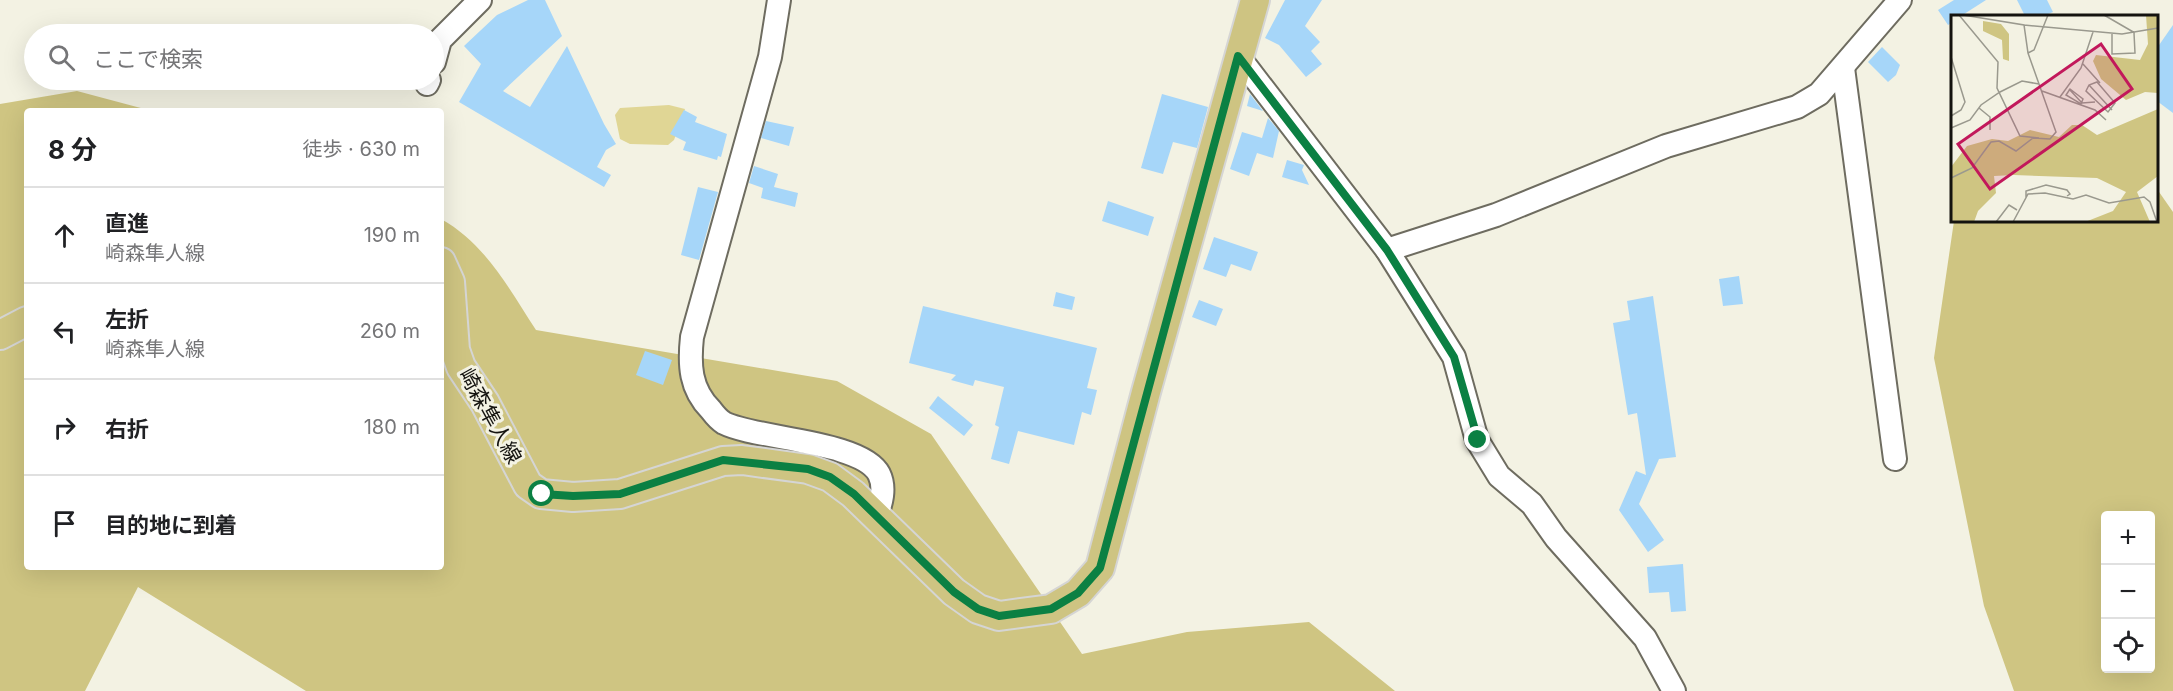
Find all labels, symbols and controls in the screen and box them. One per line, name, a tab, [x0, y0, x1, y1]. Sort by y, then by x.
inset map	[1951, 15, 2158, 222]
search box	[24, 24, 444, 90]
icon: search	[45, 41, 78, 74]
text: ここで検索	[93, 46, 203, 72]
text: 8 分	[48, 134, 97, 165]
text: 徒歩 · 630 m	[302, 137, 420, 161]
text: 直進	[105, 210, 149, 236]
icon: ahead	[48, 219, 81, 252]
text: 190 m	[364, 223, 420, 247]
text: 崎森隼人線	[105, 241, 205, 265]
text: 左折	[105, 306, 149, 332]
icon: left	[48, 315, 81, 348]
text: 260 m	[360, 319, 420, 343]
text: 崎森隼人線	[105, 337, 205, 361]
street label: 崎森隼人線	[454, 364, 527, 468]
icon: right	[48, 411, 81, 444]
text: 180 m	[364, 415, 420, 439]
text: 右折	[105, 416, 149, 442]
route end	[1464, 426, 1490, 452]
route start	[528, 480, 554, 506]
icon: arrive	[48, 507, 81, 540]
map controls	[2101, 511, 2155, 673]
button: +	[2101, 511, 2155, 565]
text: 目的地に到着	[105, 512, 237, 538]
button: −	[2101, 565, 2155, 619]
button: locate	[2101, 619, 2155, 673]

